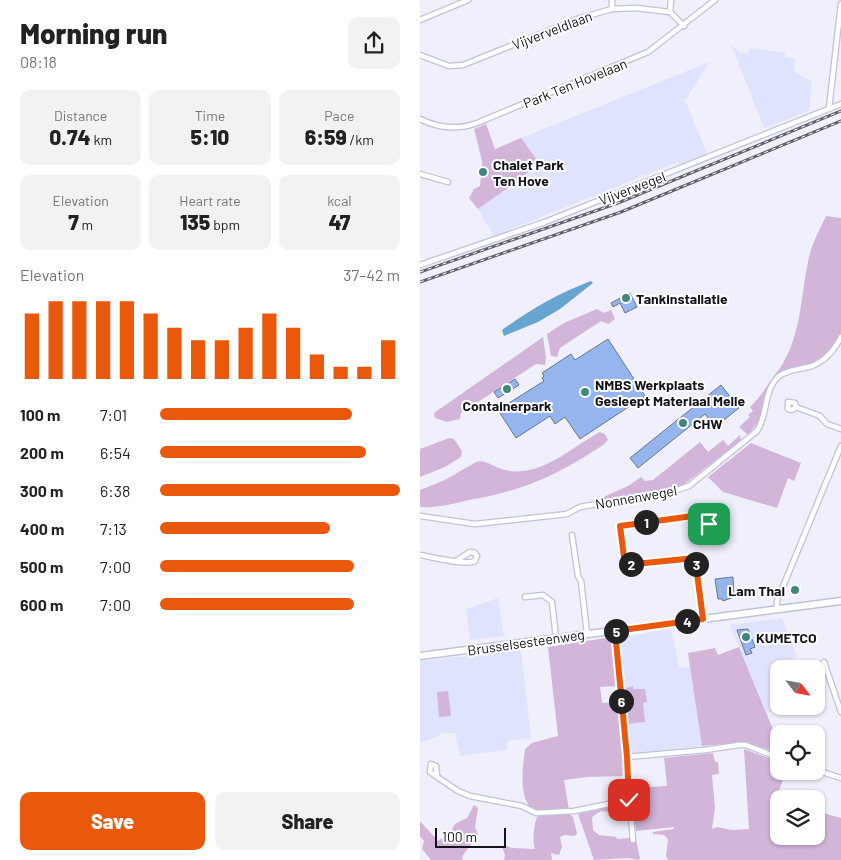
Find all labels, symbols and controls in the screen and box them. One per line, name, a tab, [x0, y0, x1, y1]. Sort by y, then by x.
street label: Vijverveldlaan	[510, 7, 594, 53]
text: Morning run	[20, 16, 168, 50]
button: share	[348, 17, 400, 69]
text: 08:18	[20, 52, 57, 71]
street label: Park Ten Hovelaan	[521, 54, 629, 112]
text: Distance	[54, 107, 107, 124]
text: Time	[195, 107, 225, 124]
text: Pace	[324, 107, 354, 124]
text: 0.74	[49, 124, 91, 149]
text: 5:10	[191, 124, 229, 149]
text: 6:59	[305, 124, 347, 149]
text: km	[91, 131, 112, 148]
text: /km	[347, 131, 374, 148]
place label: Chalet Park Ten Hove	[493, 156, 565, 189]
marker: Chalet Park Ten Hove	[477, 166, 489, 178]
street label: Vijverwegel	[596, 168, 668, 208]
text: Elevation	[52, 192, 109, 209]
text: Heart rate	[179, 192, 241, 209]
text: kcal	[327, 192, 352, 209]
text: 7	[68, 209, 79, 234]
text: 135	[180, 209, 210, 234]
text: 47	[328, 209, 350, 234]
text: m	[79, 216, 93, 233]
text: bpm	[210, 216, 240, 233]
text: Elevation	[20, 265, 84, 284]
text: 37–42 m	[343, 265, 400, 284]
place label: Tankinstallatie	[636, 290, 728, 307]
marker: Tankinstallatie	[620, 292, 632, 304]
place label: NMBS Werkplaats Gesleept Materiaal Melle	[595, 376, 745, 409]
marker: Containerpark	[501, 383, 513, 395]
marker: NMBS Werkplaats Gesleept Materiaal Melle	[579, 386, 591, 398]
place label: Containerpark	[462, 397, 552, 414]
text: 100 m	[20, 405, 60, 424]
text: 7:01	[100, 405, 127, 424]
place label: CHW	[693, 415, 723, 432]
marker: CHW	[677, 417, 689, 429]
text: 200 m	[20, 443, 64, 462]
text: 6:54	[100, 443, 131, 462]
text: 300 m	[20, 481, 63, 500]
text: 6:38	[100, 481, 130, 500]
street label: Nonnenwegel	[594, 481, 678, 513]
pin	[688, 503, 730, 545]
pin: 1	[634, 510, 658, 534]
icon: arrive	[695, 510, 723, 538]
text: 1	[644, 514, 649, 531]
text: 400 m	[20, 519, 64, 538]
text: 7:13	[100, 519, 127, 538]
pin: 2	[618, 552, 644, 576]
pin: 3	[684, 552, 708, 576]
text: 2	[628, 556, 635, 573]
text: 3	[693, 556, 700, 573]
text: 500 m	[20, 557, 63, 576]
text: 7:00	[100, 557, 131, 576]
place label: Lam Thai	[728, 582, 785, 599]
marker: Lam Thai	[789, 584, 801, 596]
text: 600 m	[20, 595, 63, 614]
text: 7:00	[100, 595, 131, 614]
pin: 4	[674, 608, 700, 634]
text: 4	[683, 613, 692, 630]
pin: 5	[604, 618, 628, 644]
text: 5	[613, 623, 620, 640]
street label: Brusselsesteenweg	[466, 625, 586, 659]
place label: KUMETCO	[756, 629, 817, 646]
marker: KUMETCO	[740, 631, 752, 643]
north arrow	[770, 660, 825, 715]
map controls	[770, 660, 825, 845]
pin: 6	[608, 688, 634, 714]
text: 6	[618, 693, 625, 710]
button: locate	[770, 725, 825, 780]
pin	[608, 779, 650, 821]
icon: check	[615, 786, 643, 814]
button: layers	[770, 790, 825, 845]
button: Save	[20, 792, 205, 850]
button: Share	[215, 792, 400, 850]
scale bar	[435, 825, 506, 848]
text: 100 m	[442, 828, 477, 845]

